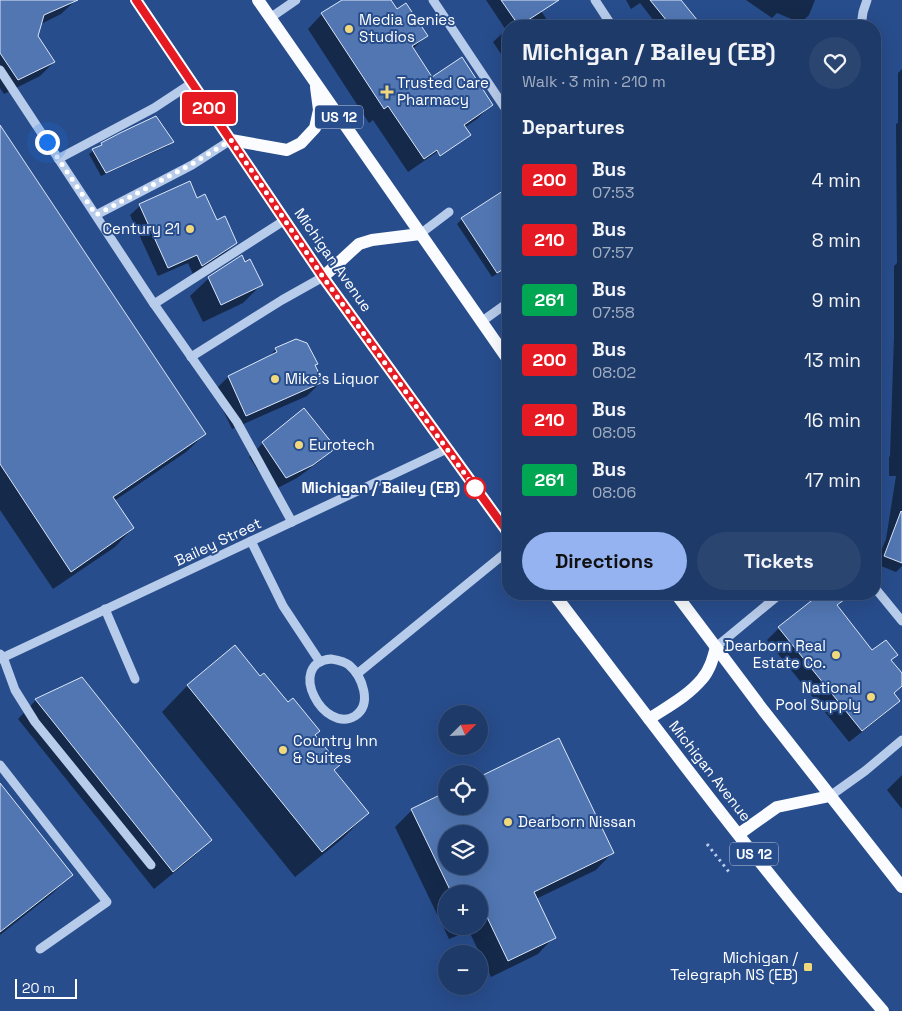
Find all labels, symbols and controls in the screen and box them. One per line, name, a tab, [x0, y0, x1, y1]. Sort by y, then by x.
place label: Media Genies Studios	[359, 10, 455, 46]
marker: Media Genies Studios	[343, 23, 355, 35]
text: Michigan / Bailey (EB)	[522, 36, 776, 67]
button: heart	[809, 37, 861, 89]
text: Walk · 3 min · 210 m	[522, 71, 666, 92]
place label: Trusted Care Pharmacy	[397, 73, 489, 109]
marker: Trusted Care Pharmacy	[381, 86, 393, 98]
line badge: 200	[180, 92, 238, 124]
text: 200	[192, 96, 226, 119]
road number: US 12	[315, 105, 363, 128]
text: Departures	[522, 115, 625, 140]
your location	[35, 130, 60, 155]
text: Bus	[592, 157, 626, 182]
text: 200	[532, 168, 567, 191]
text: 4 min	[812, 168, 861, 193]
text: 07:53	[592, 182, 634, 203]
street label: Michigan Avenue	[290, 204, 376, 315]
text: Bus	[592, 217, 626, 242]
place label: Century 21	[102, 219, 180, 238]
marker: Century 21	[184, 223, 196, 235]
text: 210	[534, 228, 565, 251]
text: 8 min	[812, 228, 861, 253]
text: 07:57	[592, 242, 633, 263]
text: Bus	[592, 277, 626, 302]
text: 261	[535, 288, 564, 311]
text: 9 min	[812, 288, 861, 313]
text: 07:58	[592, 302, 635, 323]
text: Bus	[592, 337, 626, 362]
text: 200	[532, 348, 567, 371]
text: 13 min	[804, 348, 861, 373]
text: 08:02	[592, 362, 636, 383]
place label: Mike's Liquor	[285, 369, 379, 388]
marker: Mike's Liquor	[269, 373, 281, 385]
text: Bus	[592, 397, 626, 422]
text: 210	[534, 408, 565, 431]
text: 16 min	[804, 408, 861, 433]
text: 08:05	[592, 422, 636, 443]
place label: Eurotech	[309, 435, 375, 454]
marker: Eurotech	[293, 439, 305, 451]
text: Bus	[592, 457, 626, 482]
text: 261	[535, 468, 564, 491]
text: 17 min	[805, 468, 861, 493]
marker: Michigan / Bailey (EB)	[464, 477, 486, 499]
place label: Michigan / Bailey (EB)	[301, 478, 460, 497]
text: 08:06	[592, 482, 636, 503]
street label: Bailey Street	[171, 513, 264, 570]
button: Directions	[522, 532, 687, 590]
button: Tickets	[697, 532, 861, 590]
place label: Dearborn Real Estate Co.	[725, 636, 826, 672]
marker: Dearborn Real Estate Co.	[830, 649, 842, 661]
place label: National Pool Supply	[776, 678, 861, 714]
marker: National Pool Supply	[865, 691, 877, 703]
north arrow	[438, 705, 488, 755]
map controls	[438, 705, 488, 995]
street label: Michigan Avenue	[665, 717, 756, 825]
place label: Country Inn & Suites	[293, 731, 378, 767]
marker: Country Inn & Suites	[277, 744, 289, 756]
button: locate	[438, 765, 488, 815]
place label: Dearborn Nissan	[518, 812, 636, 831]
marker: Dearborn Nissan	[502, 816, 514, 828]
button: layers	[438, 825, 488, 875]
road number: US 12	[730, 842, 778, 866]
button: +	[438, 885, 488, 935]
button: −	[438, 945, 488, 995]
place label: Michigan / Telegraph NS (EB)	[670, 948, 798, 985]
marker: Michigan / Telegraph NS (EB)	[802, 961, 814, 973]
scale bar	[15, 976, 78, 999]
text: 20 m	[22, 979, 55, 997]

